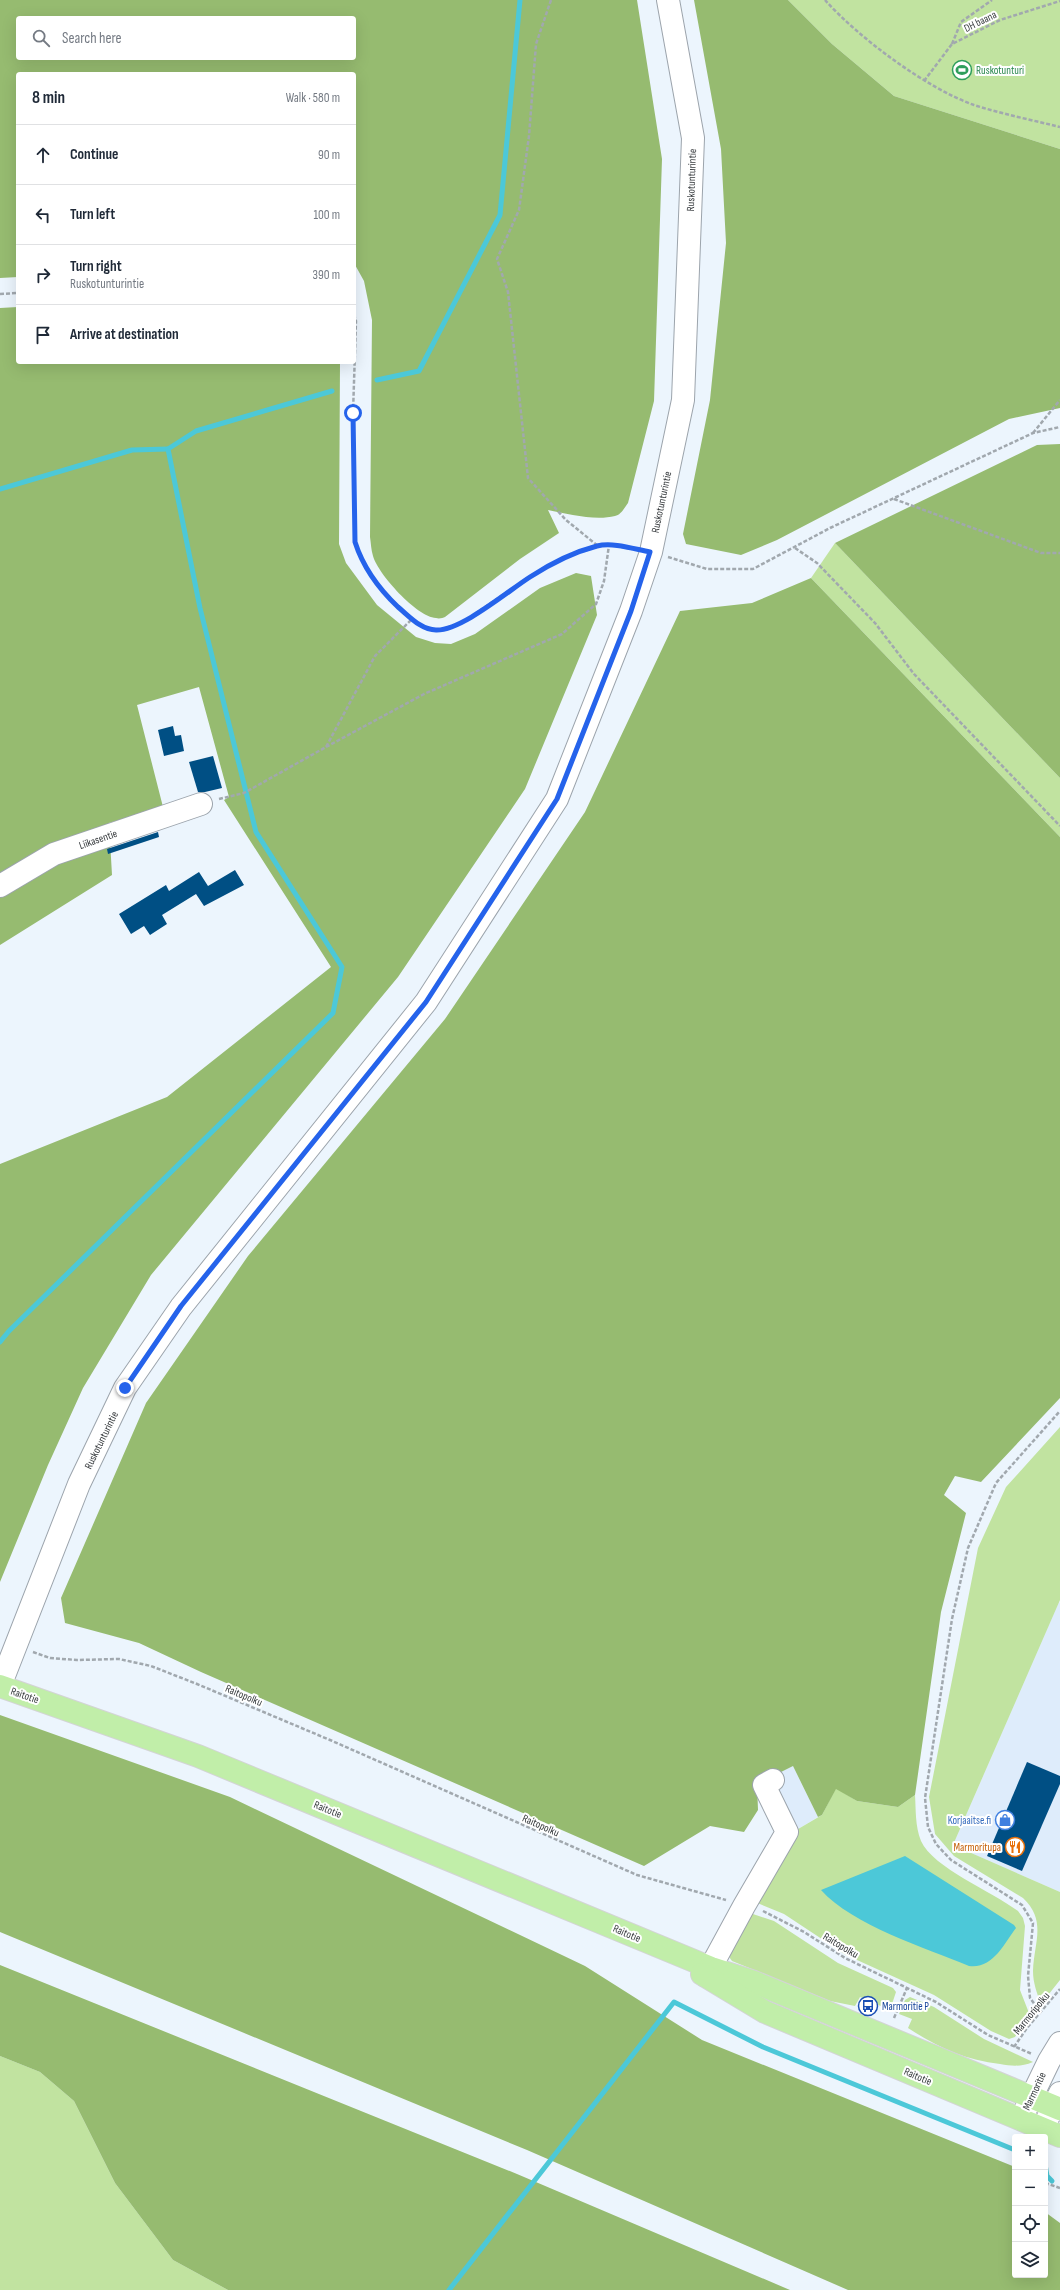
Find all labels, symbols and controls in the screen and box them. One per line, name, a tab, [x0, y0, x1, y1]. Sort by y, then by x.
street label: DH baana	[962, 8, 999, 35]
search box	[16, 16, 356, 60]
icon: search	[30, 27, 52, 49]
text: Search here	[62, 29, 122, 48]
sports icon: Ruskotunturi	[951, 59, 973, 81]
place label: Ruskotunturi	[976, 64, 1024, 77]
text: 8 min	[32, 88, 65, 108]
text: Walk · 580 m	[286, 90, 340, 106]
icon: ahead	[32, 144, 54, 166]
text: Continue	[70, 145, 119, 164]
text: 90 m	[318, 147, 340, 163]
street label: Ruskotunturintie	[684, 148, 699, 212]
icon: left	[32, 204, 54, 226]
text: Turn left	[70, 205, 115, 224]
text: 100 m	[313, 207, 340, 223]
text: Turn right	[70, 257, 122, 276]
icon: right	[32, 264, 54, 286]
text: 390 m	[313, 267, 340, 283]
text: Ruskotunturintie	[70, 276, 144, 292]
icon: arrive	[32, 324, 54, 346]
text: Arrive at destination	[70, 325, 179, 344]
route start	[344, 404, 362, 422]
street label: Ruskotunturintie	[649, 470, 674, 534]
street label: Liikasentie	[77, 827, 119, 852]
route end	[116, 1379, 134, 1397]
street label: Ruskotunturintie	[82, 1409, 121, 1471]
street label: Raitopolku	[223, 1682, 265, 1709]
street label: Raitotie	[9, 1685, 41, 1706]
street label: Raitotie	[312, 1798, 344, 1821]
shop icon: Korjaaitse.fi	[994, 1809, 1016, 1831]
street label: Raitopolku	[520, 1812, 562, 1839]
place label: Korjaaitse.fi	[948, 1814, 991, 1827]
restaurant icon: Marmoritupa	[1004, 1836, 1026, 1858]
place label: Marmoritupa	[954, 1841, 1001, 1854]
street label: Raitotie	[611, 1922, 643, 1945]
street label: Raitopolku	[821, 1930, 861, 1961]
street label: Marmoripolku	[1010, 1989, 1053, 2037]
bus stop icon: Marmoritie P	[857, 1995, 879, 2017]
place label: Marmoritie P	[882, 2000, 929, 2013]
street label: Raitotie	[902, 2065, 934, 2088]
street label: Marmoritie	[1020, 2070, 1049, 2112]
map controls	[1012, 2134, 1048, 2278]
button: +	[1012, 2134, 1048, 2170]
button: −	[1012, 2170, 1048, 2206]
button: locate	[1012, 2206, 1048, 2242]
button: layers	[1012, 2242, 1048, 2278]

